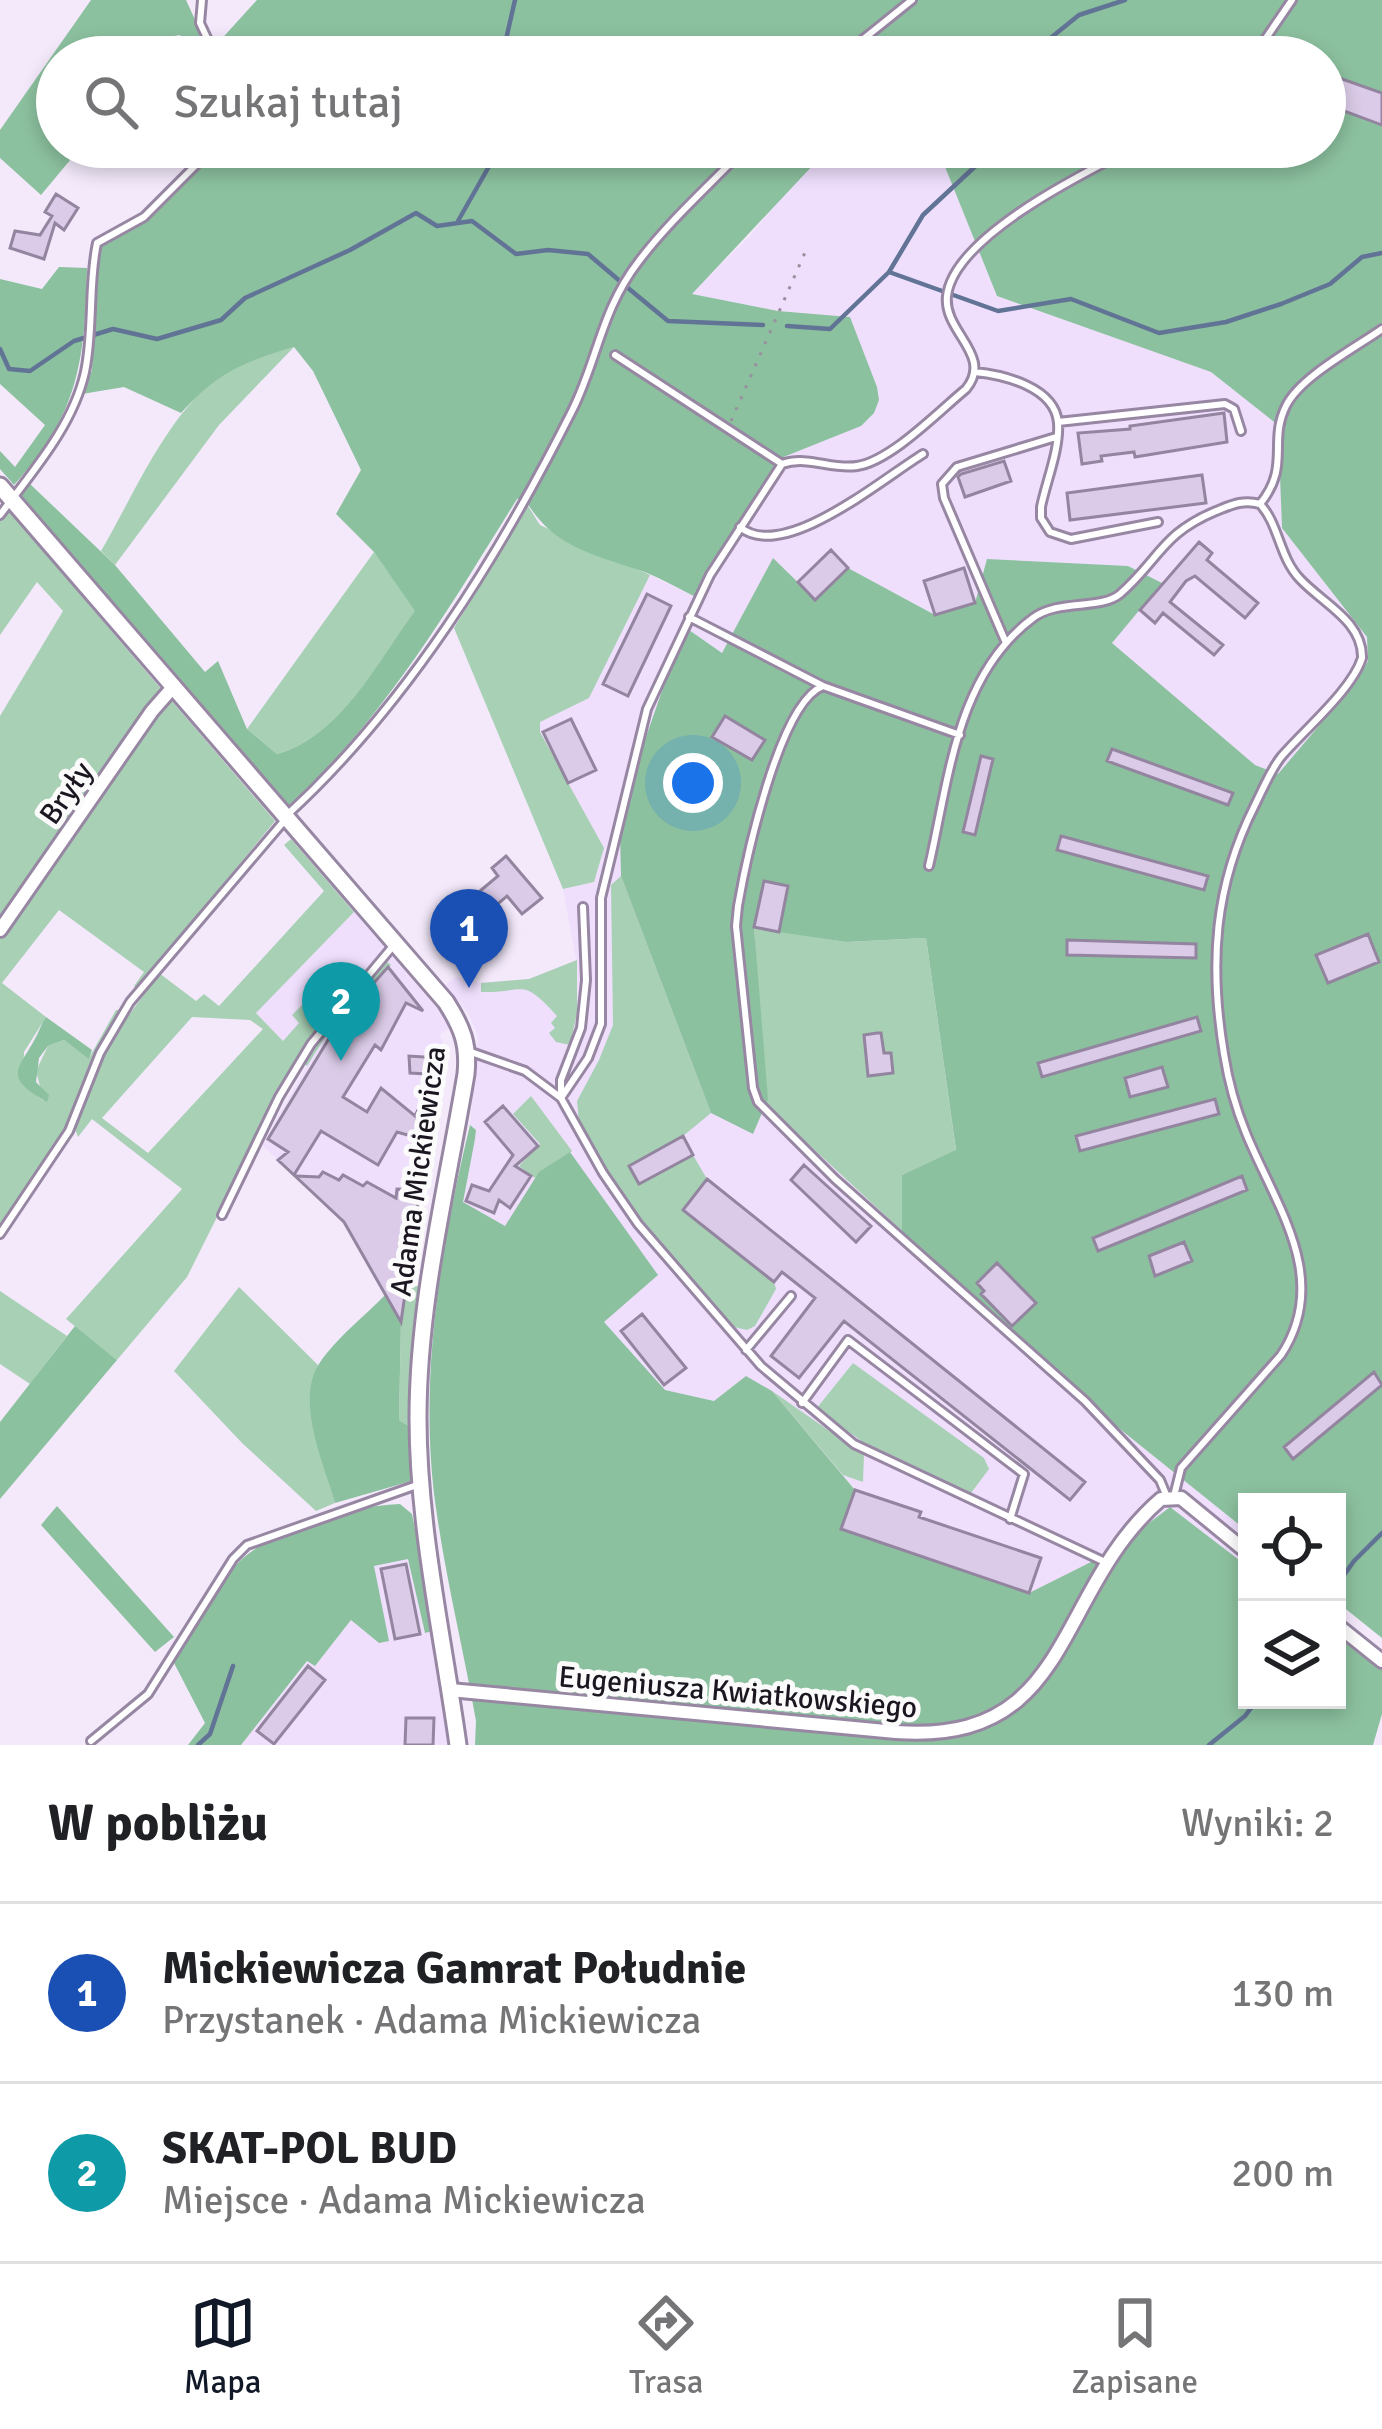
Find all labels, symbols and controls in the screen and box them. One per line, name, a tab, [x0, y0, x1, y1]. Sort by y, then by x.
search box	[36, 36, 1346, 168]
icon: search	[78, 69, 144, 135]
text: Szukaj tutaj	[174, 75, 403, 130]
your location	[663, 753, 723, 813]
street label: Bryły	[32, 755, 101, 832]
pin: 1	[430, 889, 508, 988]
pin: 2	[302, 962, 380, 1061]
street label: Adama Mickiewicza	[383, 1044, 454, 1298]
map controls	[1238, 1493, 1346, 1709]
button: locate	[1238, 1493, 1346, 1601]
button: layers	[1238, 1601, 1346, 1709]
street label: Eugeniusza Kwiatkowskiego	[557, 1658, 919, 1727]
text: W pobliżu	[48, 1792, 268, 1855]
text: Wyniki: 2	[1181, 1799, 1334, 1847]
text: Mickiewicza Gamrat Południe	[162, 1941, 746, 1996]
text: 1	[76, 1969, 98, 2017]
text: 130 m	[1231, 1969, 1334, 2017]
text: Przystanek · Adama Mickiewicza	[162, 1996, 701, 2044]
text: SKAT-POL BUD	[162, 2121, 457, 2176]
text: 2	[76, 2149, 98, 2197]
text: 200 m	[1231, 2149, 1334, 2197]
text: Miejsce · Adama Mickiewicza	[162, 2176, 646, 2224]
tab: Mapa	[184, 2290, 261, 2403]
tab: Trasa	[629, 2290, 704, 2403]
tab: Zapisane	[1071, 2290, 1198, 2403]

